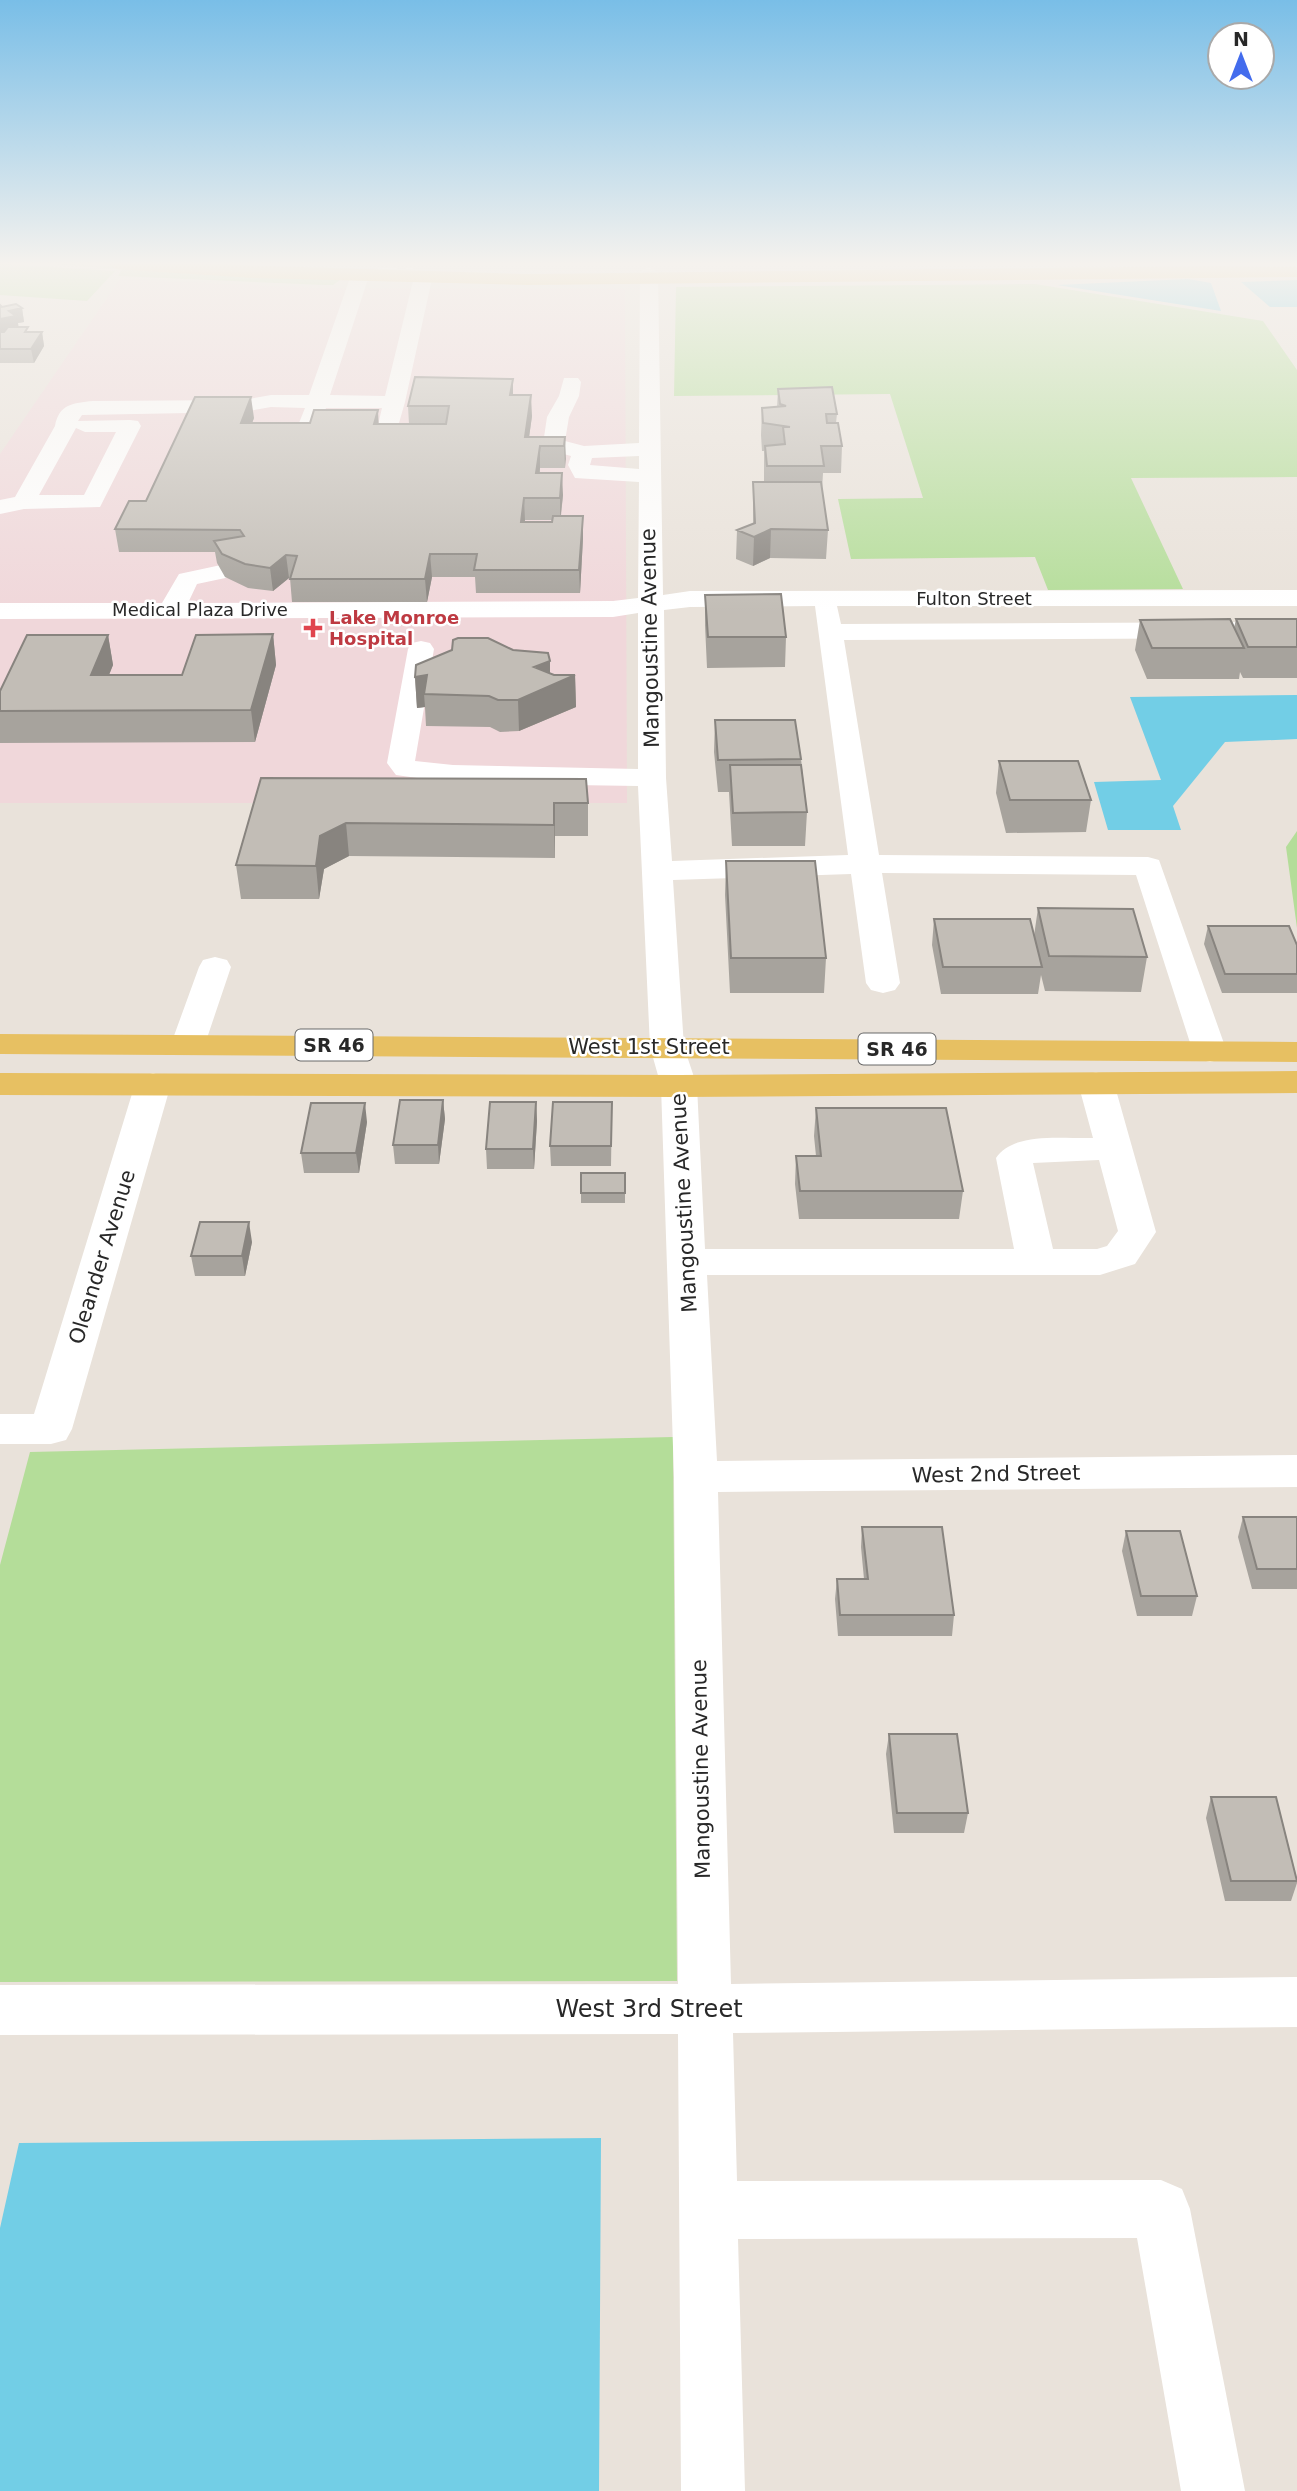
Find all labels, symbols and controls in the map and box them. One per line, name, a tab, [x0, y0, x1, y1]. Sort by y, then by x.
north arrow	[1206, 21, 1276, 91]
text: N	[1233, 28, 1249, 50]
street label: Mangoustine Avenue	[636, 528, 664, 748]
street label: Fulton Street	[916, 588, 1032, 609]
street label: Medical Plaza Drive	[112, 599, 288, 620]
place label: Lake Monroe Hospital	[329, 607, 459, 649]
marker: Lake Monroe Hospital	[303, 618, 323, 638]
road number: SR 46	[296, 1030, 372, 1060]
road number: SR 46	[858, 1034, 936, 1064]
street label: West 1st Street	[568, 1035, 730, 1059]
street label: Mangoustine Avenue	[666, 1093, 702, 1313]
street label: Oleander Avenue	[64, 1167, 140, 1347]
street label: West 2nd Street	[911, 1461, 1081, 1487]
street label: Mangoustine Avenue	[687, 1659, 715, 1879]
street label: West 3rd Street	[555, 1995, 743, 2023]

